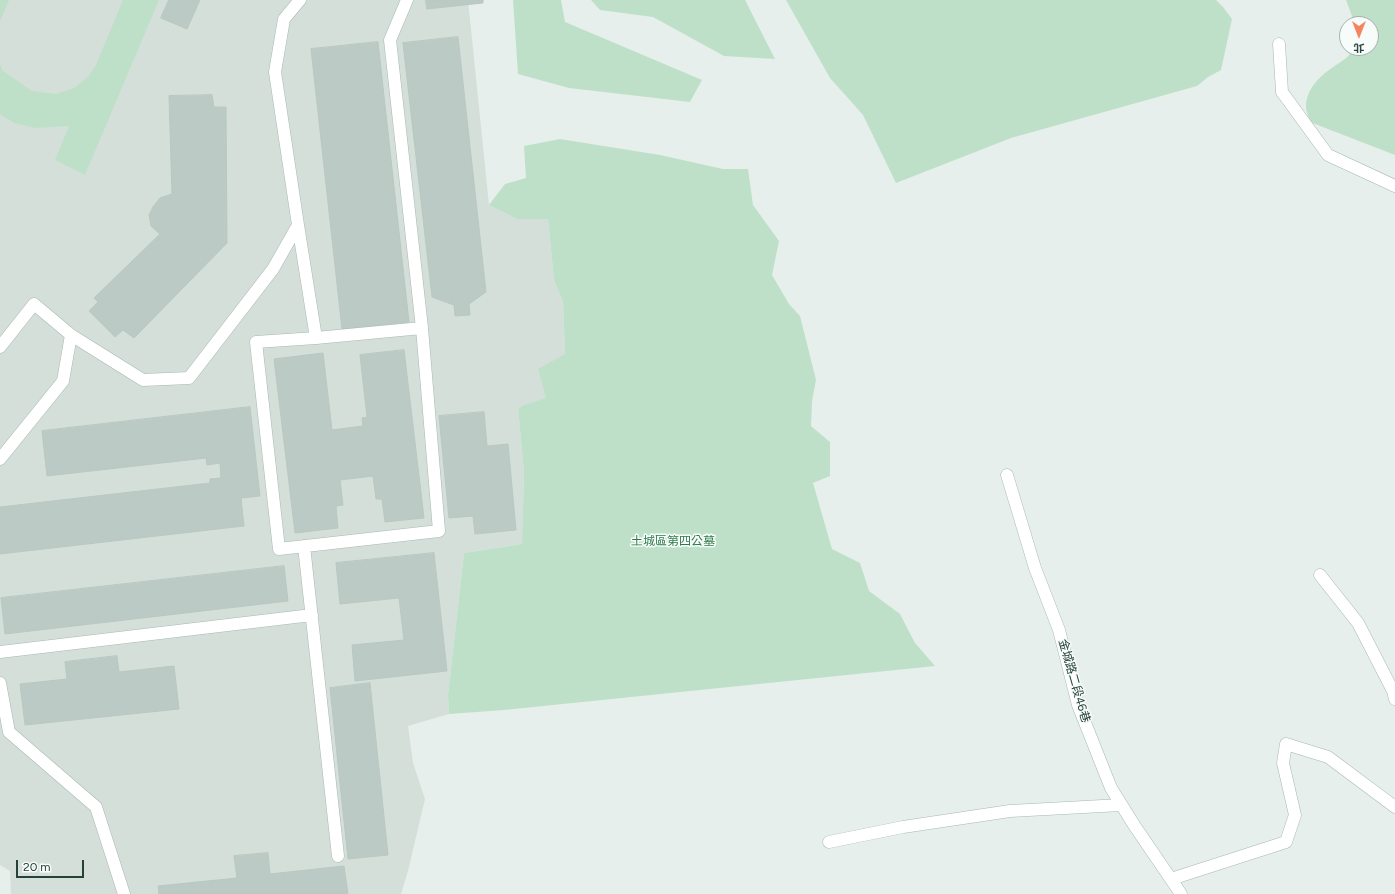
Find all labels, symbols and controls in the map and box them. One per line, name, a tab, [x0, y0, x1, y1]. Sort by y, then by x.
north arrow	[1339, 16, 1379, 56]
text: 北	[1354, 41, 1365, 54]
park label: 土城區第四公墓	[631, 534, 715, 548]
street label: 金城路二段46巷	[1055, 638, 1093, 724]
scale bar	[18, 852, 86, 878]
text: 20 m	[23, 860, 51, 874]

